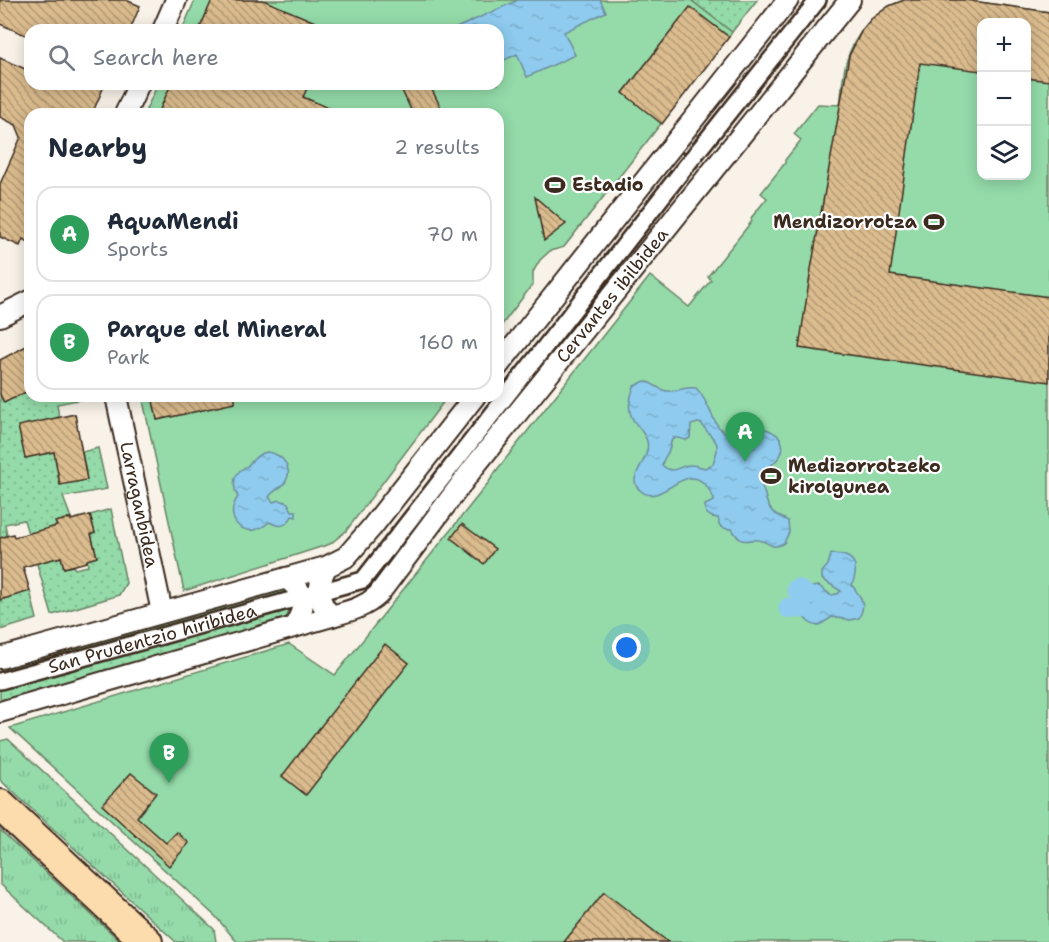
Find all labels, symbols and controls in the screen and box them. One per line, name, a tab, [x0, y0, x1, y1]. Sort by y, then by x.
map controls	[977, 18, 1031, 180]
button: +	[977, 18, 1031, 72]
search box	[24, 24, 504, 90]
icon: search	[45, 41, 78, 74]
text: Search here	[93, 43, 219, 72]
button: −	[977, 72, 1031, 126]
button: layers	[977, 126, 1031, 180]
text: Nearby	[48, 130, 147, 165]
text: 2 results	[394, 134, 480, 160]
sports icon: Estadio	[543, 173, 567, 197]
place label: Estadio	[572, 173, 644, 197]
text: AquaMendi	[107, 207, 239, 236]
place label: Mendizorrotza	[773, 210, 918, 234]
sports icon: Mendizorrotza	[922, 210, 946, 234]
text: A	[62, 221, 77, 247]
text: 70 m	[426, 221, 478, 247]
street label: Cervantes ibilbidea	[551, 223, 674, 368]
text: Sports	[107, 236, 168, 262]
text: Parque del Mineral	[107, 315, 327, 344]
text: B	[63, 329, 76, 355]
text: 160 m	[419, 329, 478, 355]
text: Park	[107, 344, 150, 370]
pin: A	[726, 412, 764, 462]
street label: Larraganbidea	[114, 440, 164, 570]
place label: Medizorrotzeko kirolgunea	[788, 454, 941, 499]
sports icon: Medizorrotzeko kirolgunea	[759, 464, 783, 488]
street label: San Prudentzio hiribidea	[45, 598, 259, 679]
your location	[612, 633, 641, 662]
pin: B	[150, 734, 188, 783]

